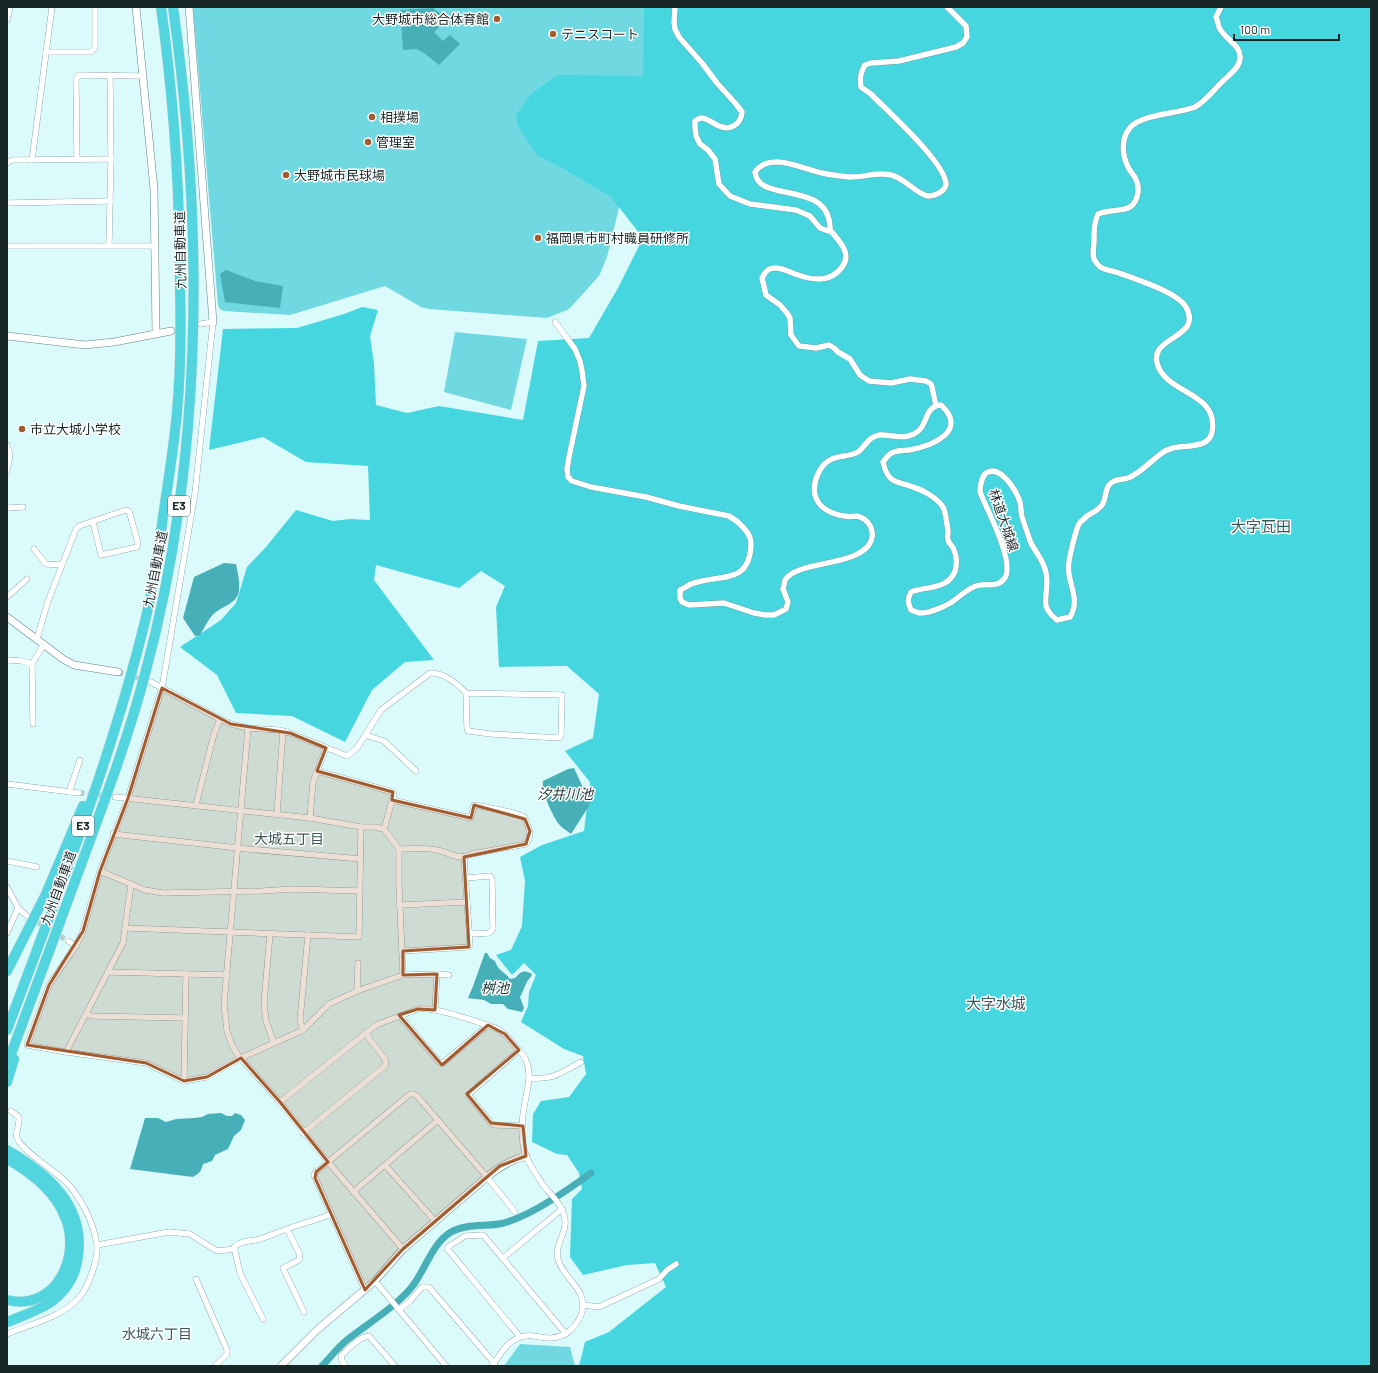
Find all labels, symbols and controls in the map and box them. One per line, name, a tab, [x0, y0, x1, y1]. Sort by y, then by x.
place label: 大野城市総合体育館	[372, 11, 489, 27]
marker: 大野城市総合体育館	[492, 14, 502, 24]
scale bar	[1234, 16, 1339, 42]
text: 100 m	[1240, 22, 1270, 36]
place label: テニスコート	[561, 26, 639, 42]
marker: テニスコート	[548, 29, 558, 39]
place label: 相撲場	[380, 109, 419, 125]
marker: 相撲場	[367, 112, 377, 122]
place label: 管理室	[376, 134, 415, 150]
marker: 管理室	[363, 137, 373, 147]
place label: 大野城市民球場	[294, 167, 385, 183]
marker: 大野城市民球場	[281, 170, 291, 180]
street label: 九州自動車道	[171, 211, 189, 289]
place label: 福岡県市町村職員研修所	[546, 230, 689, 246]
marker: 福岡県市町村職員研修所	[533, 233, 543, 243]
place label: 市立大城小学校	[30, 421, 121, 437]
marker: 市立大城小学校	[17, 424, 27, 434]
street label: 林道大城線	[986, 487, 1022, 553]
road number: E3	[168, 496, 190, 516]
district label: 大字瓦田	[1231, 517, 1291, 535]
street label: 九州自動車道	[140, 529, 170, 609]
water label: 汐井川池	[537, 785, 595, 802]
road number: E3	[72, 816, 94, 836]
district label: 大城五丁目	[254, 830, 324, 847]
street label: 九州自動車道	[37, 849, 79, 927]
water label: 桝池	[481, 979, 511, 996]
district label: 大字水城	[966, 994, 1026, 1012]
district label: 水城六丁目	[122, 1325, 192, 1342]

